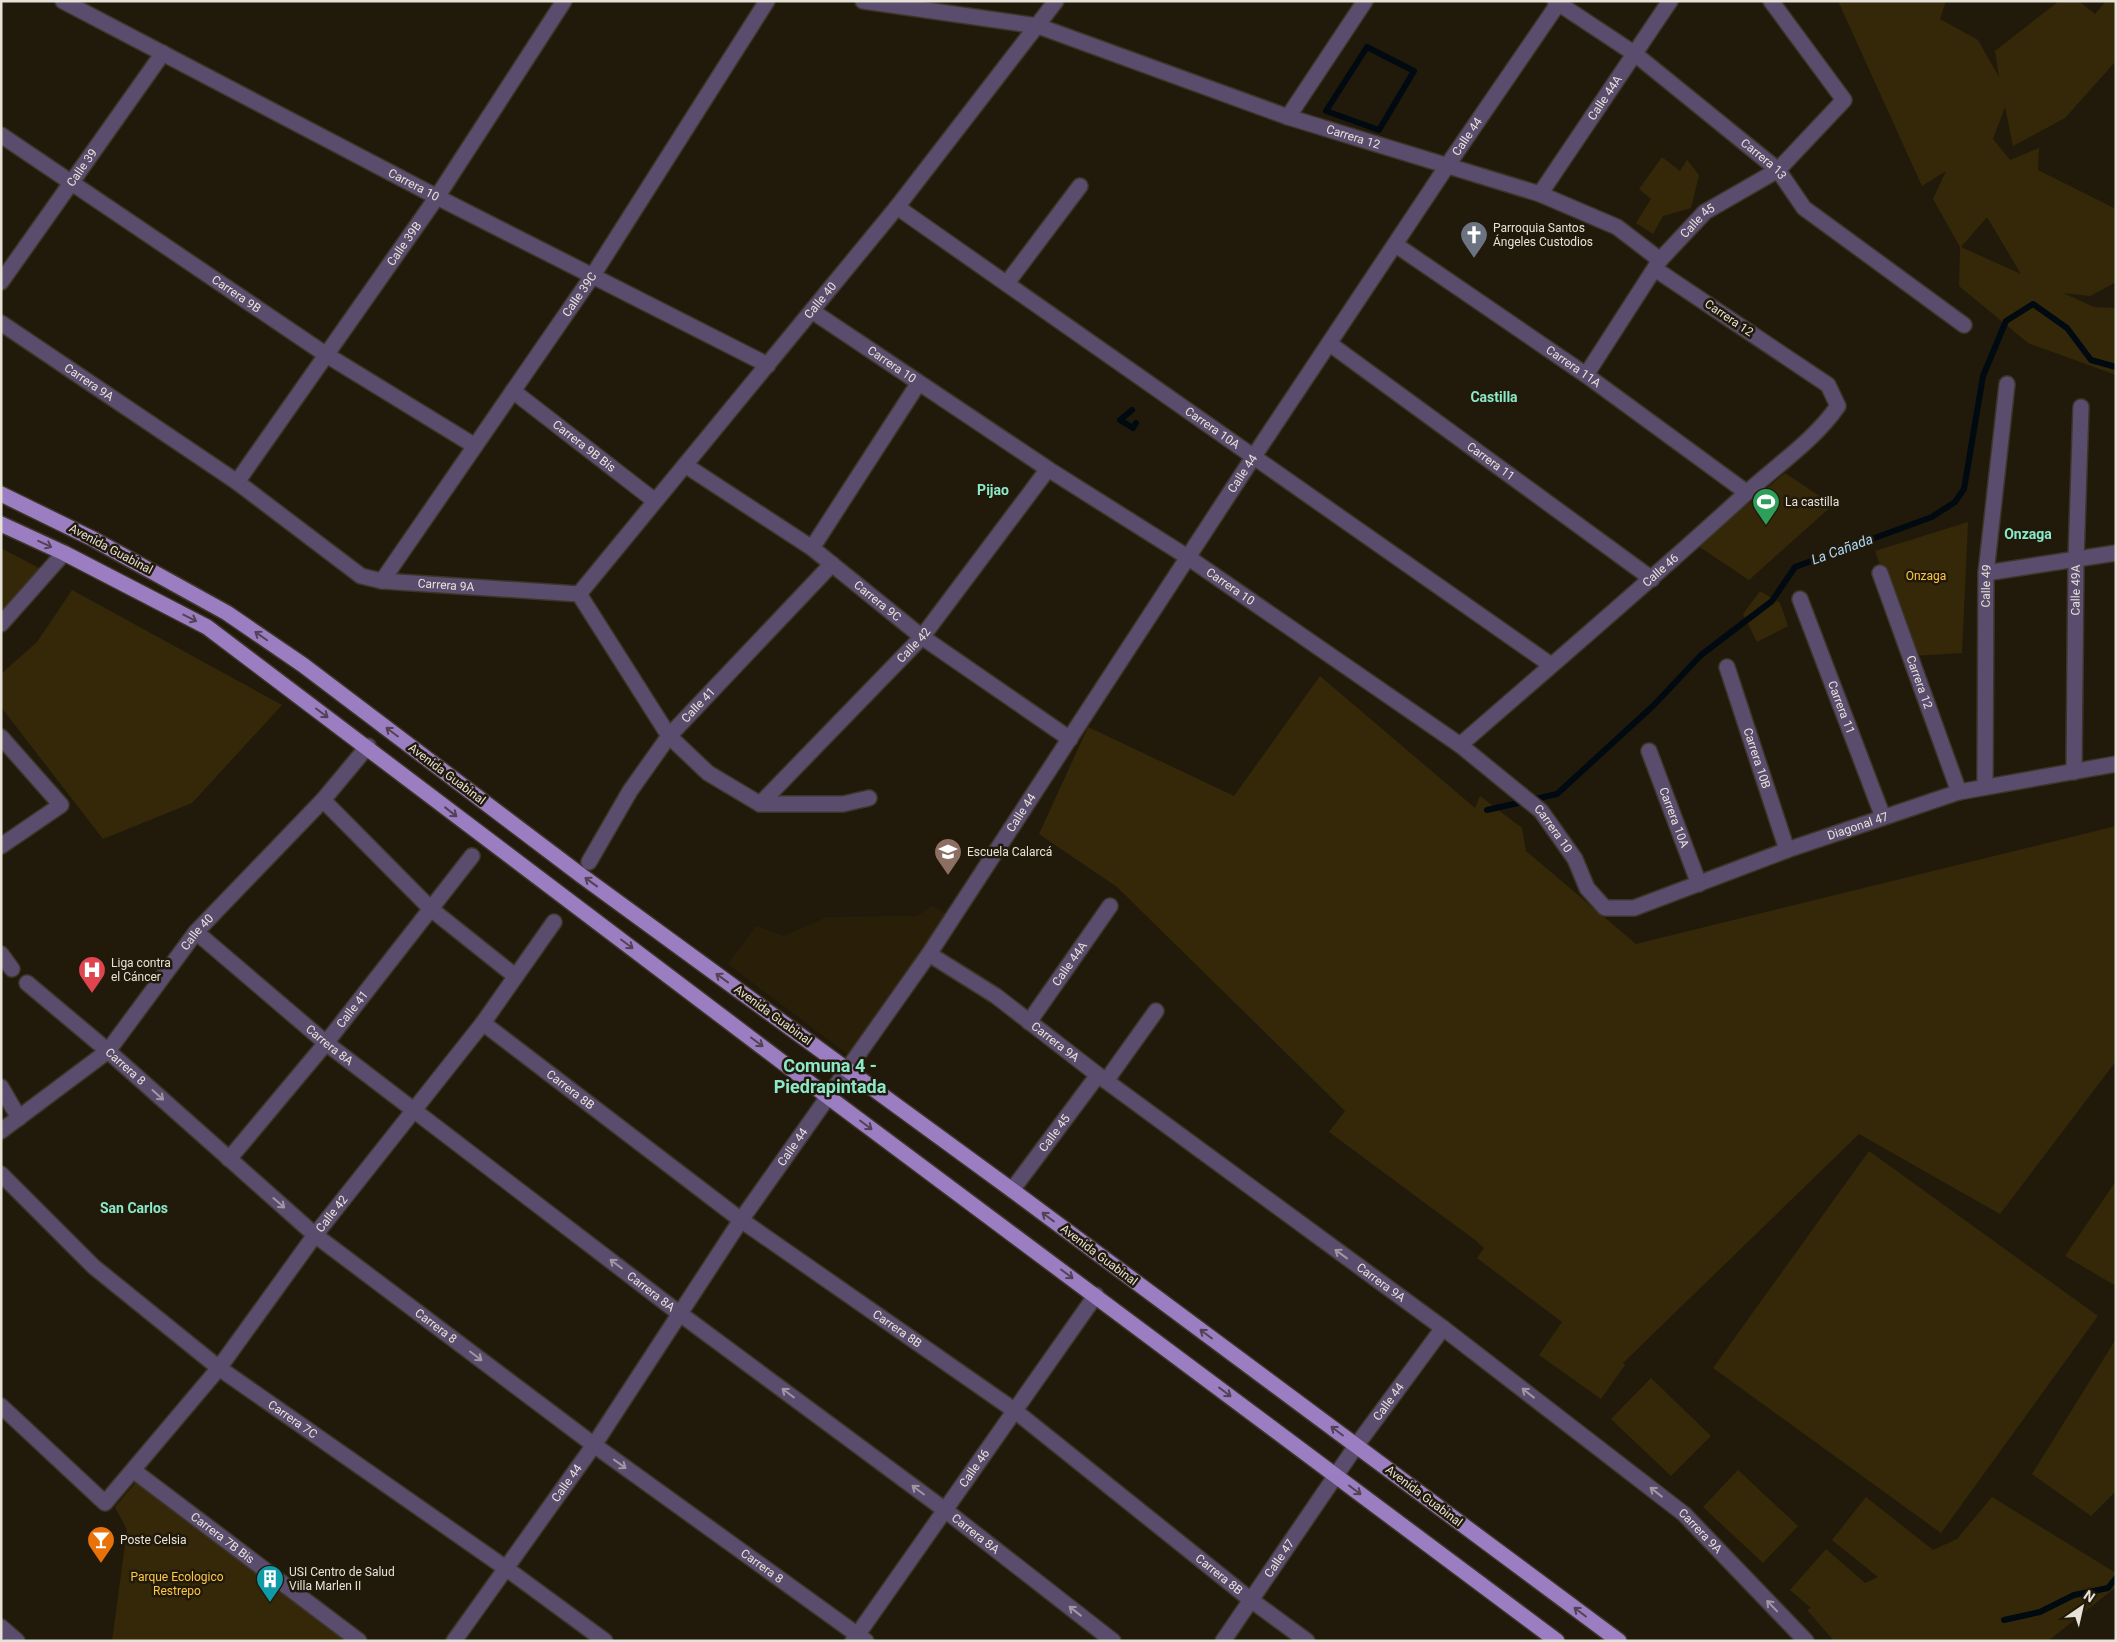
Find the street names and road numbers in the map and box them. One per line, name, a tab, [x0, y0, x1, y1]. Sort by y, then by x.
street label: Calle 44A	[1585, 73, 1625, 123]
street label: Calle 44	[1449, 115, 1485, 158]
street label: Carrera 12	[1325, 122, 1382, 152]
street label: Carrera 13	[1738, 136, 1789, 182]
street label: Calle 39	[64, 146, 100, 189]
street label: Carrera 10	[386, 166, 442, 204]
street label: Calle 45	[1677, 201, 1717, 241]
street label: Calle 39B	[384, 219, 424, 269]
street label: Calle 39C	[559, 269, 600, 319]
street label: Carrera 9B	[209, 272, 264, 316]
street label: Calle 40	[801, 279, 839, 321]
street label: Carrera 12	[1702, 297, 1756, 339]
street label: Carrera 10	[865, 343, 919, 386]
street label: Carrera 11A	[1543, 343, 1604, 390]
street label: Carrera 9A	[61, 361, 116, 404]
street label: Carrera 10A	[1182, 404, 1243, 452]
street label: Carrera 9B Bis	[550, 417, 618, 475]
street label: Carrera 11	[1464, 439, 1517, 483]
street label: Calle 44	[1225, 452, 1260, 495]
street label: Avenida Guabinal	[67, 521, 155, 577]
street label: Calle 46	[1640, 551, 1681, 590]
street label: Calle 49	[1979, 564, 1994, 608]
street label: Calle 49A	[2068, 564, 2083, 616]
street label: Carrera 10	[1203, 565, 1257, 608]
street label: Carrera 9A	[417, 576, 475, 594]
street label: Carrera 9C	[851, 578, 904, 624]
street label: Calle 42	[894, 625, 934, 666]
street label: Carrera 12	[1903, 654, 1935, 711]
street label: Carrera 11	[1825, 679, 1858, 736]
street label: Calle 41	[678, 685, 718, 726]
street label: Carrera 10B	[1740, 726, 1773, 790]
street label: Avenida Guabinal	[406, 741, 488, 807]
street label: Carrera 10A	[1656, 785, 1692, 850]
street label: Calle 44	[1004, 791, 1039, 835]
street label: Carrera 10	[1532, 802, 1575, 856]
street label: Diagonal 47	[1826, 809, 1890, 843]
street label: Calle 40	[178, 911, 216, 953]
street label: Calle 44A	[1049, 939, 1090, 989]
street label: Avenida Guabinal	[731, 982, 815, 1048]
street label: Calle 41	[334, 988, 371, 1031]
street label: Carrera 9A	[1029, 1019, 1082, 1065]
street label: Carrera 8A	[303, 1022, 356, 1068]
street label: Carrera 8	[102, 1045, 148, 1088]
street label: Carrera 8B	[544, 1067, 597, 1112]
street label: Calle 45	[1036, 1112, 1073, 1155]
street label: Calle 44	[774, 1125, 811, 1169]
street label: Calle 42	[313, 1192, 351, 1235]
street label: Avenida Guabinal	[1058, 1222, 1140, 1288]
street label: Carrera 9A	[1354, 1260, 1408, 1305]
street label: Carrera 8A	[624, 1269, 678, 1314]
street label: Carrera 8	[412, 1306, 460, 1346]
street label: Carrera 8B	[870, 1307, 924, 1351]
street label: Calle 44	[1370, 1380, 1407, 1423]
street label: Carrera 7C	[265, 1397, 320, 1441]
street label: Calle 46	[956, 1446, 993, 1490]
street label: Calle 44	[549, 1461, 585, 1505]
street label: Avenida Guabinal	[1383, 1463, 1465, 1529]
street label: Carrera 9A	[1676, 1506, 1725, 1556]
street label: Carrera 7B Bis	[188, 1509, 257, 1566]
street label: Carrera 8A	[949, 1511, 1002, 1557]
street label: Calle 47	[1261, 1536, 1297, 1580]
street label: Carrera 8	[738, 1546, 786, 1586]
street label: Carrera 8B	[1193, 1551, 1245, 1597]

